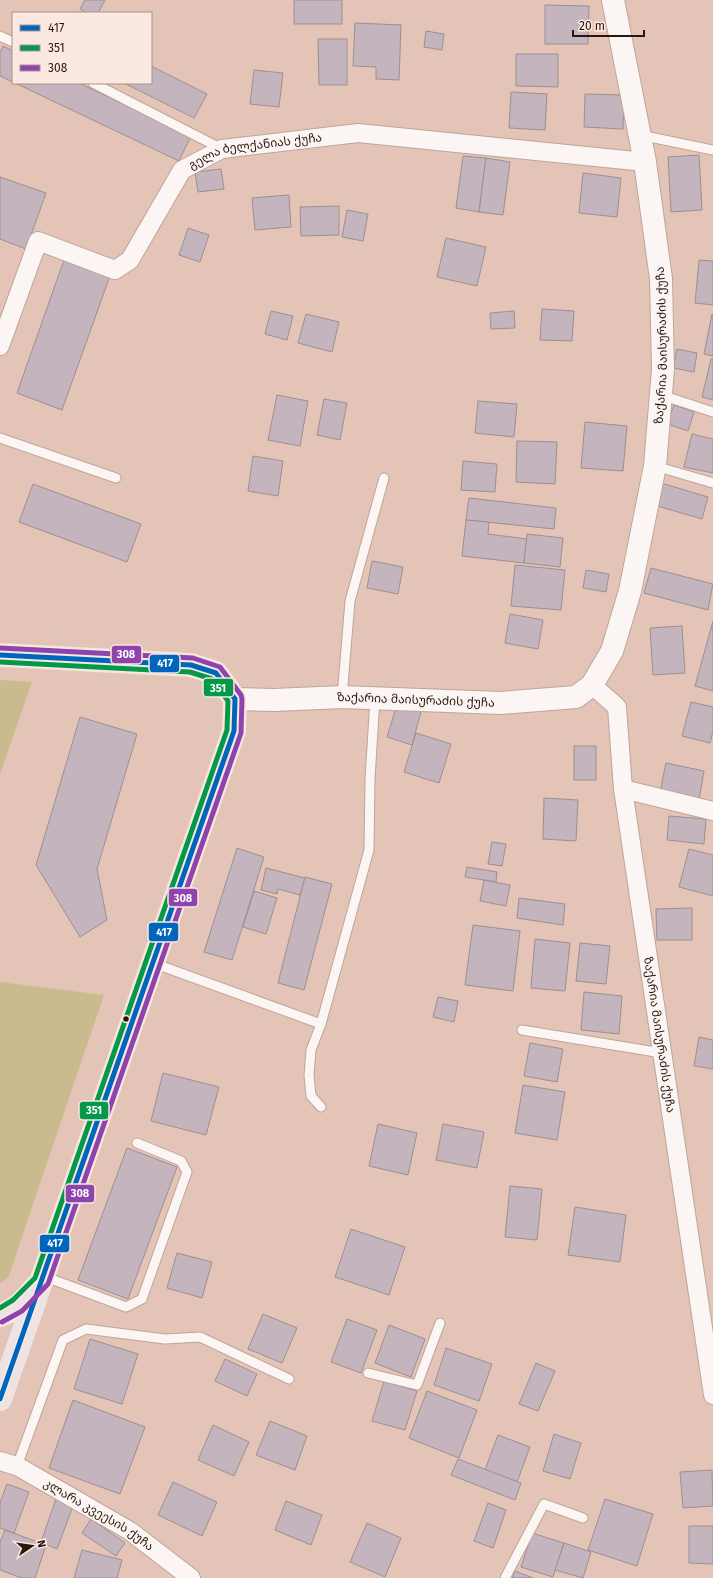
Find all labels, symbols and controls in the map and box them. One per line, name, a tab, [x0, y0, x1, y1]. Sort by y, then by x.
legend	[12, 12, 152, 84]
scale bar	[573, 12, 644, 38]
text: 20 m	[579, 19, 605, 33]
text: 417	[48, 21, 64, 35]
text: 351	[48, 41, 65, 55]
text: 308	[48, 61, 68, 75]
street label: გელა ბელქანიას ქუჩა	[186, 130, 323, 172]
street label: ზაქარია მაისურაძის ქუჩა	[651, 266, 670, 425]
line badge: 308	[111, 645, 142, 664]
text: 308	[116, 648, 136, 661]
line badge: 417	[149, 654, 180, 673]
text: 417	[157, 657, 173, 670]
line badge: 351	[203, 678, 234, 697]
text: 351	[209, 682, 226, 695]
street label: ზაქარია მაისურაძის ქუჩა	[337, 690, 495, 710]
line badge: 308	[168, 888, 198, 907]
text: 308	[173, 892, 193, 905]
line badge: 417	[148, 922, 179, 942]
text: 417	[156, 926, 172, 939]
street label: ზაქარია მაისურაძის ქუჩა	[641, 956, 678, 1114]
unlabelled marker	[121, 1014, 131, 1024]
line badge: 351	[79, 1101, 109, 1120]
text: 351	[85, 1104, 102, 1117]
line badge: 308	[65, 1184, 95, 1203]
text: 308	[70, 1187, 90, 1200]
line badge: 417	[39, 1234, 70, 1253]
text: 417	[47, 1237, 63, 1250]
street label: კლარა კვეესის ქუჩა	[41, 1476, 157, 1554]
north arrow	[12, 1526, 52, 1566]
text: N	[34, 1539, 48, 1549]

